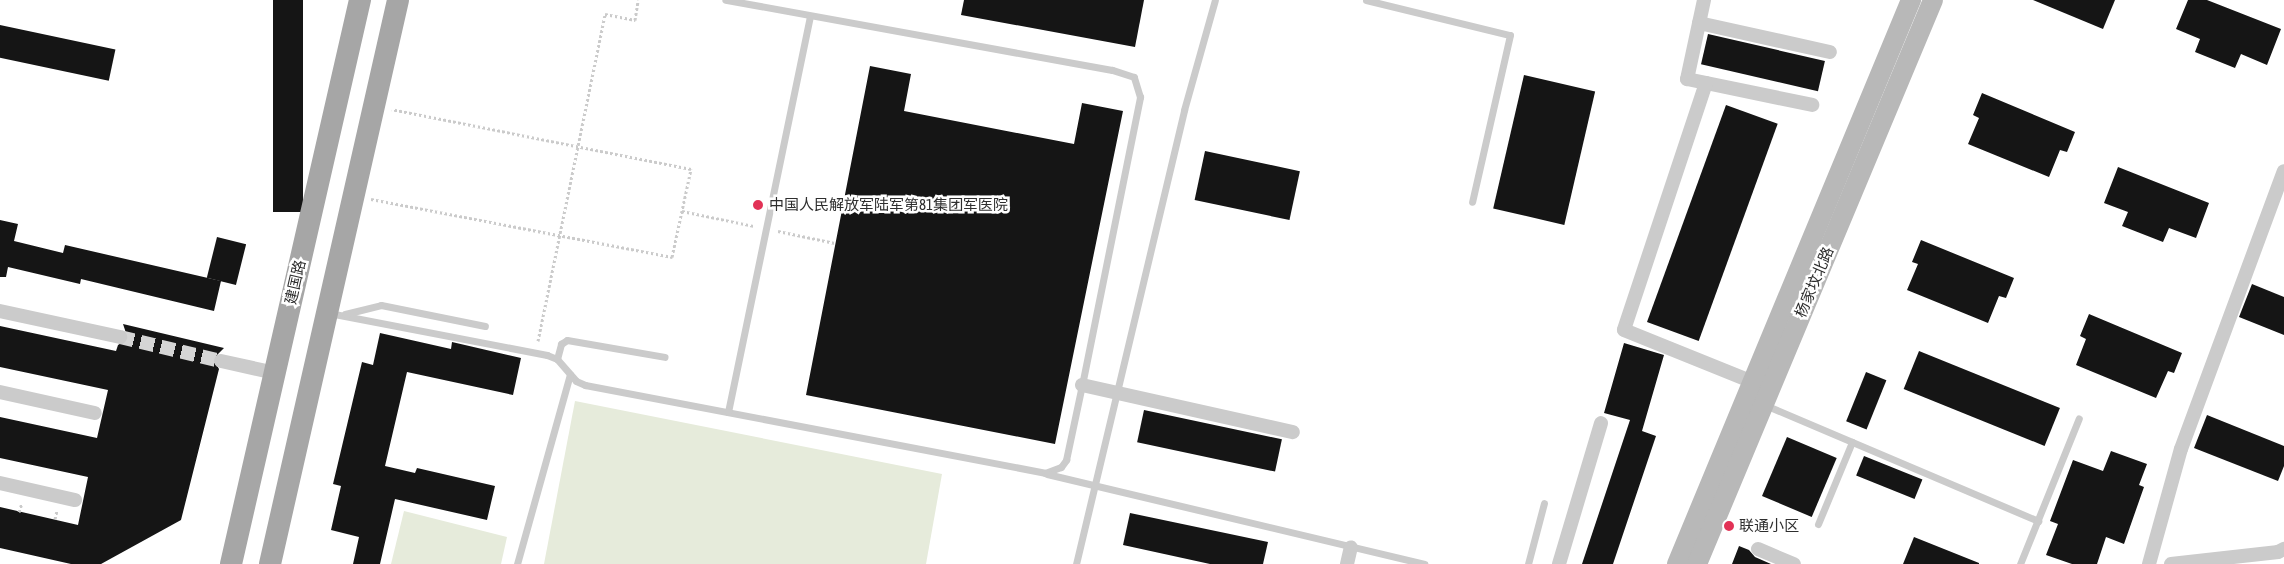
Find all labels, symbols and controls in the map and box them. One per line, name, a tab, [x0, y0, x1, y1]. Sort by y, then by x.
place label: 中国人民解放军陆军第81集团军医院	[769, 196, 1008, 214]
marker: 中国人民解放军陆军第81集团军医院	[751, 198, 765, 212]
street label: 杨家坟北路	[1791, 244, 1837, 320]
street label: 建国路	[281, 258, 309, 306]
place label: 联通小区	[1739, 517, 1799, 535]
marker: 联通小区	[1723, 520, 1735, 532]

